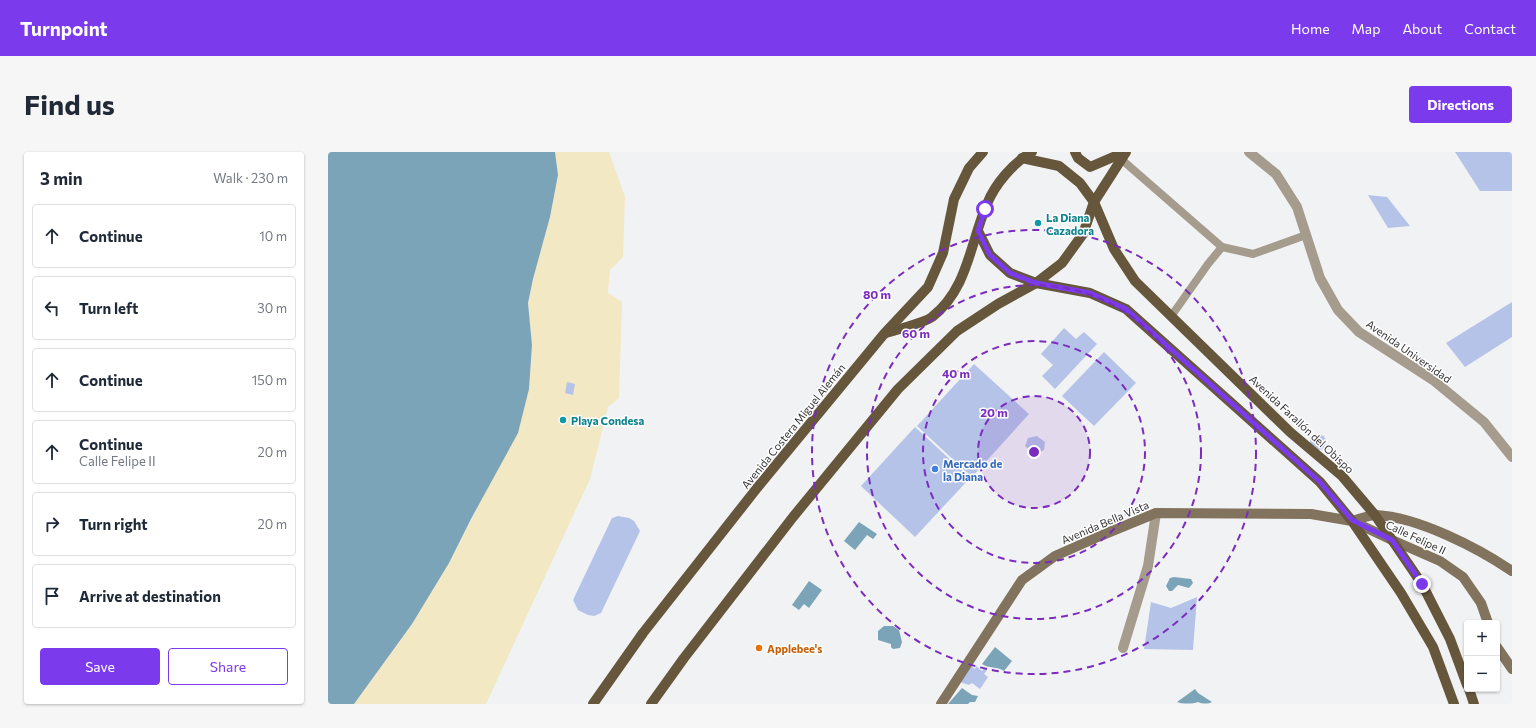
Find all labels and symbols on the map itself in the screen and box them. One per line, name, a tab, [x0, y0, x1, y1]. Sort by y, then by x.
route start	[976, 200, 994, 218]
place label: La Diana Cazadora	[1046, 211, 1094, 237]
marker: La Diana Cazadora	[1033, 218, 1043, 228]
text: 80 m	[863, 287, 891, 301]
street label: Avenida Universidad	[1364, 317, 1454, 385]
text: 60 m	[902, 326, 930, 340]
street label: Avenida Costera Miguel Alemán	[739, 361, 847, 491]
text: 40 m	[942, 366, 970, 380]
street label: Avenida Farallón del Obispo	[1247, 372, 1357, 476]
text: 20 m	[980, 405, 1008, 419]
place label: Playa Condesa	[571, 414, 644, 427]
marker: Playa Condesa	[558, 415, 568, 425]
centre of rings	[1027, 445, 1041, 459]
place label: Mercado de la Diana	[943, 457, 1002, 483]
marker: Mercado de la Diana	[930, 464, 940, 474]
street label: Avenida Bella Vista	[1059, 498, 1151, 546]
street label: Calle Felipe II	[1384, 517, 1448, 557]
route end	[1413, 575, 1431, 593]
place label: Applebee's	[767, 642, 822, 655]
marker: Applebee's	[754, 643, 764, 653]

